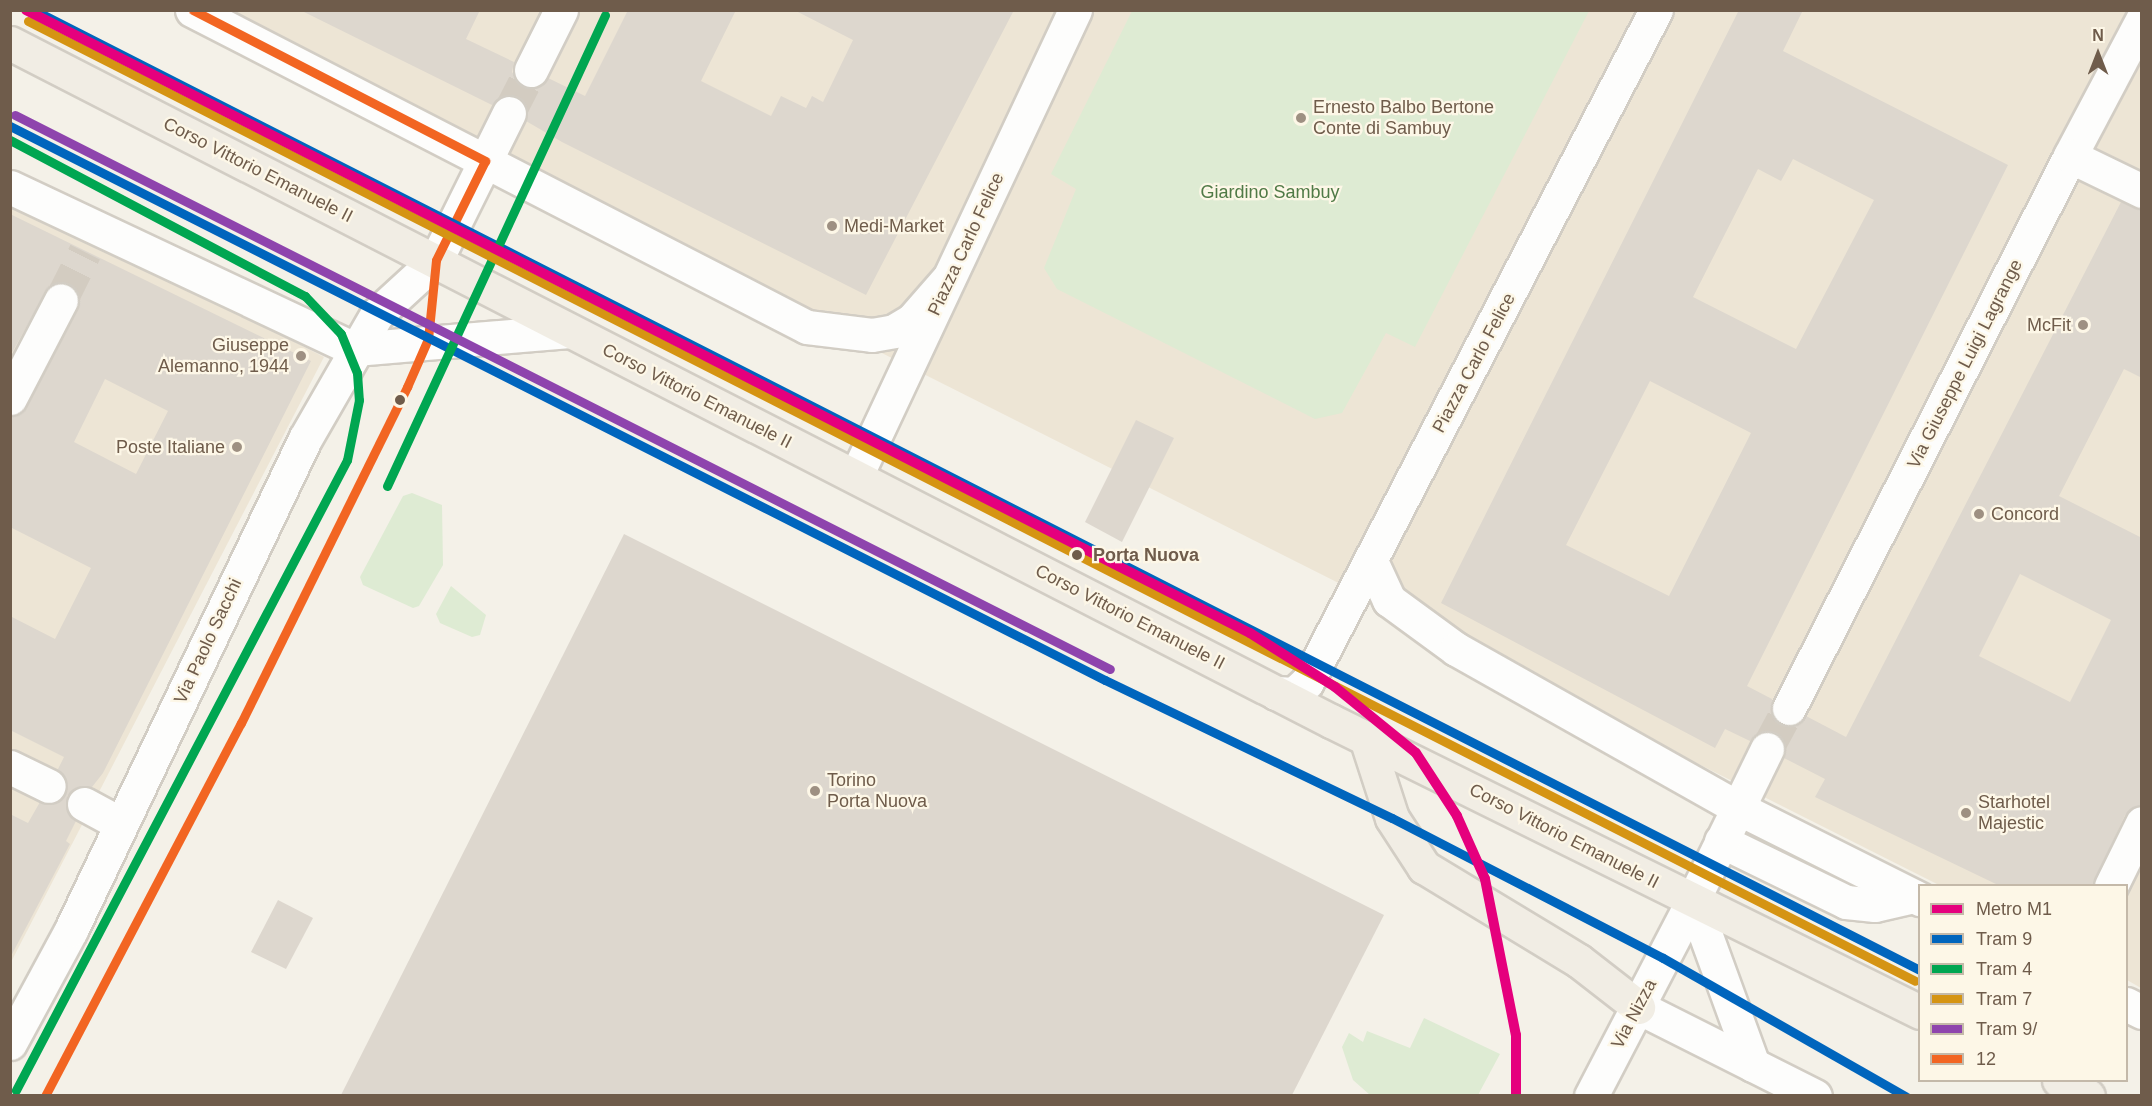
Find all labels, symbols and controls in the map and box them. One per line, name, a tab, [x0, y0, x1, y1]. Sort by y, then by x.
north arrow	[2068, 24, 2128, 84]
text: N	[2092, 27, 2104, 44]
place label: Ernesto Balbo Bertone Conte di Sambuy	[1313, 97, 1494, 140]
marker: Ernesto Balbo Bertone Conte di Sambuy	[1294, 111, 1308, 125]
street label: Corso Vittorio Emanuele II	[160, 113, 356, 227]
street label: Piazza Carlo Felice	[923, 169, 1009, 319]
park label: Giardino Sambuy	[1200, 181, 1340, 203]
place label: Medi-Market	[844, 215, 944, 237]
marker: Medi-Market	[825, 219, 839, 233]
street label: Via Giuseppe Luigi Lagrange	[1903, 256, 2027, 472]
street label: Piazza Carlo Felice	[1428, 289, 1520, 437]
place label: McFit	[2027, 314, 2071, 336]
marker: McFit	[2076, 318, 2090, 332]
place label: Giuseppe Alemanno, 1944	[158, 335, 289, 378]
street label: Corso Vittorio Emanuele II	[599, 339, 795, 453]
marker: Giuseppe Alemanno, 1944	[294, 349, 308, 363]
unlabelled marker	[394, 394, 406, 406]
place label: Poste Italiane	[116, 436, 225, 458]
marker: Poste Italiane	[230, 440, 244, 454]
place label: Concord	[1991, 503, 2059, 525]
marker: Concord	[1972, 507, 1986, 521]
marker: Porta Nuova	[1066, 544, 1088, 566]
place label: Porta Nuova	[1093, 544, 1199, 566]
street label: Corso Vittorio Emanuele II	[1032, 560, 1228, 674]
street label: Via Paolo Sacchi	[170, 575, 246, 707]
place label: Torino Porta Nuova	[827, 770, 927, 812]
street label: Corso Vittorio Emanuele II	[1466, 779, 1662, 893]
marker: Torino Porta Nuova	[808, 784, 822, 798]
place label: Starhotel Majestic	[1978, 792, 2050, 834]
marker: Starhotel Majestic	[1959, 806, 1973, 820]
legend	[1918, 884, 2128, 1082]
text: Metro M1	[1976, 899, 2052, 919]
text: Tram 9	[1976, 929, 2032, 949]
text: Tram 4	[1976, 959, 2032, 979]
street label: Via Nizza	[1607, 976, 1661, 1052]
text: Tram 7	[1976, 989, 2032, 1009]
text: Tram 9/	[1976, 1019, 2037, 1039]
text: 12	[1976, 1049, 1996, 1069]

